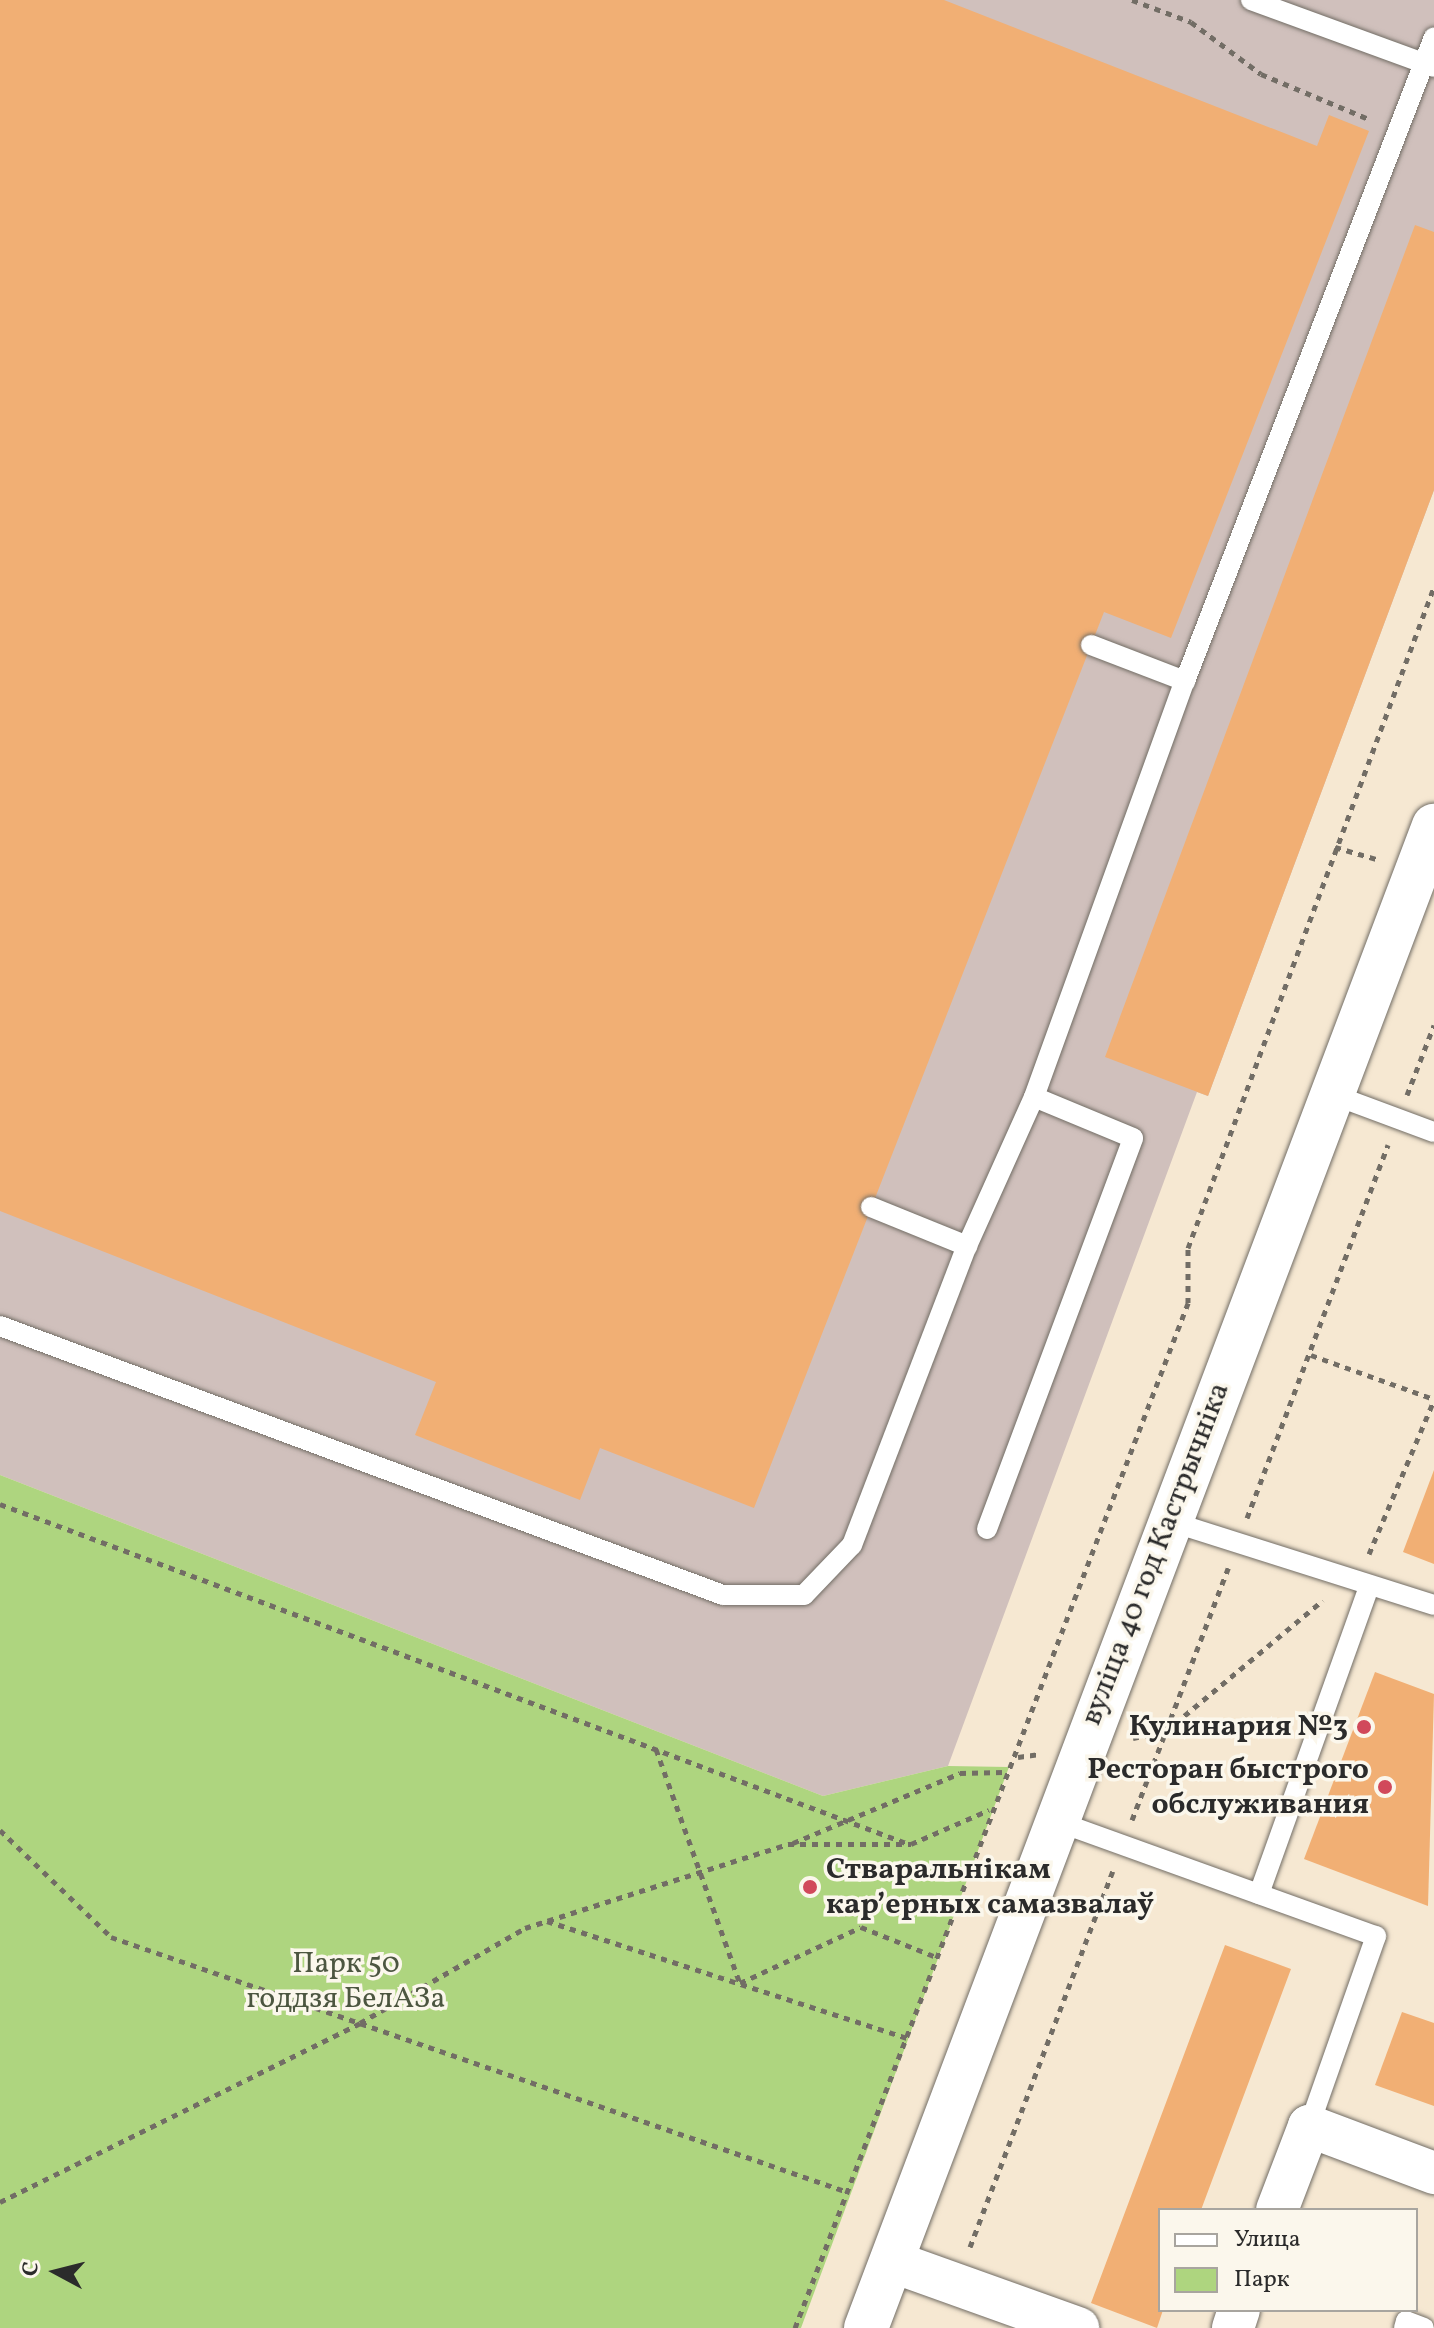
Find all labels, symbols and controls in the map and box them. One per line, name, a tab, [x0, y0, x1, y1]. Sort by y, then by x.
street label: вуліца 40 год Кастрычніка	[1074, 1378, 1238, 1730]
place label: Кулинария №3	[1129, 1709, 1348, 1745]
marker: Кулинария №3	[1355, 1718, 1373, 1736]
place label: Ресторан быстрого обслуживания	[1087, 1752, 1369, 1822]
marker: Ресторан быстрого обслуживания	[1376, 1778, 1394, 1796]
place label: Стваральнікам карʼерных самазвалаў	[826, 1852, 1154, 1922]
marker: Стваральнікам карʼерных самазвалаў	[801, 1878, 819, 1896]
park label: Парк 50 годдзя БелАЗа	[247, 1946, 445, 2016]
legend	[1158, 2208, 1418, 2312]
text: Улица	[1234, 2223, 1301, 2257]
north arrow	[16, 2232, 96, 2312]
text: С	[15, 2260, 48, 2278]
text: Парк	[1234, 2263, 1290, 2297]

